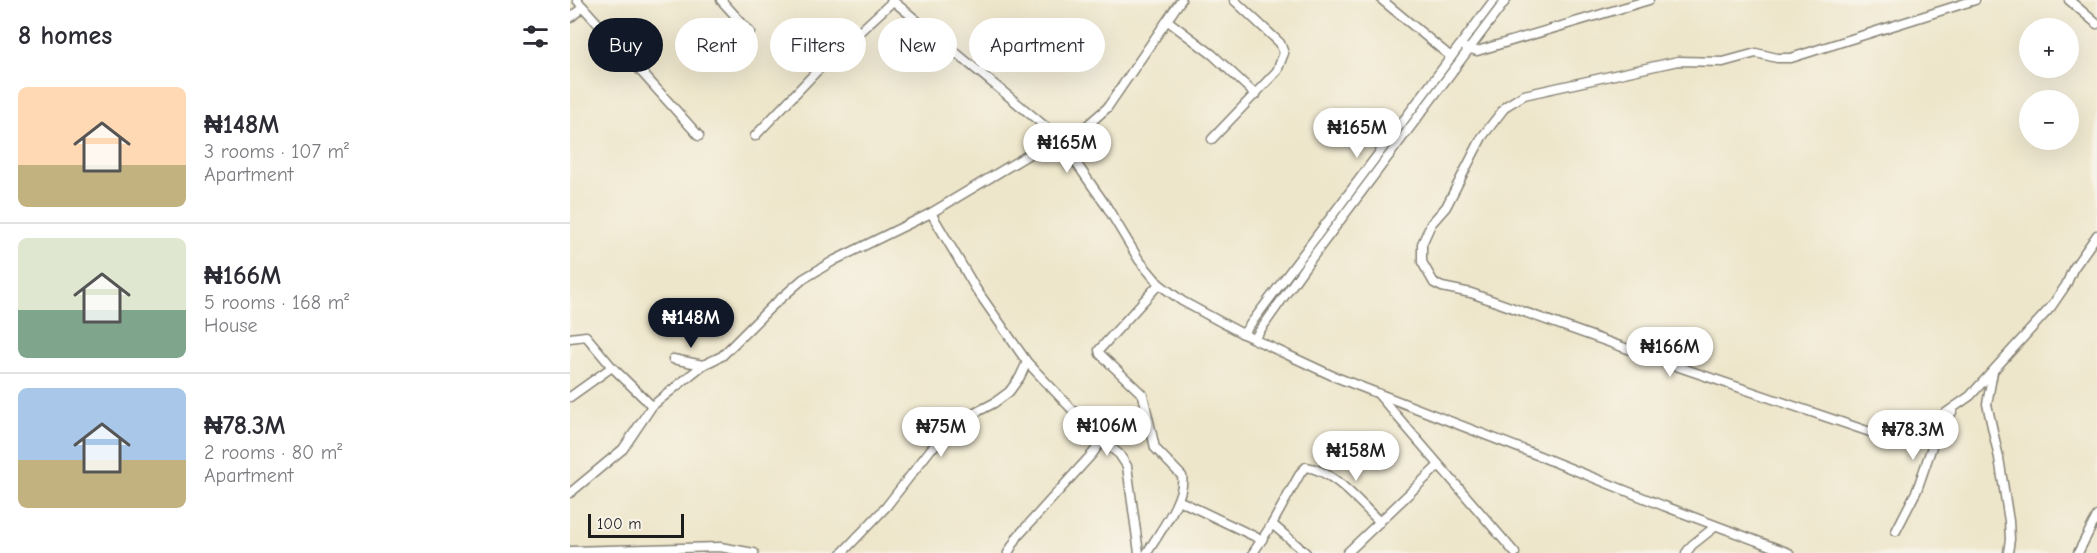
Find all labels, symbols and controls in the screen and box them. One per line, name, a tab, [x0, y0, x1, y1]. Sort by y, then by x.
chip: Buy	[588, 18, 663, 72]
chip: Rent	[675, 18, 758, 72]
chip: Filters	[770, 18, 866, 72]
chip: New	[878, 18, 957, 72]
chip: Apartment	[969, 18, 1105, 72]
map controls	[2019, 18, 2079, 150]
button: +	[2019, 18, 2079, 78]
icon: filters	[519, 20, 552, 53]
text: 8 homes	[18, 21, 112, 51]
button: −	[2019, 90, 2079, 150]
pin: ₦165M	[1315, 108, 1399, 159]
text: ₦148M	[204, 110, 279, 140]
icon: home	[66, 111, 138, 183]
text: ₦165M	[1327, 116, 1387, 139]
pin: ₦165M	[1025, 123, 1109, 174]
text: ₦165M	[1037, 131, 1097, 154]
text: 3 rooms · 107 m²	[204, 140, 349, 163]
text: Apartment	[204, 163, 294, 186]
text: ₦166M	[204, 261, 281, 291]
icon: home	[66, 262, 138, 334]
text: 5 rooms · 168 m²	[204, 291, 349, 314]
pin: ₦148M	[649, 298, 733, 349]
text: ₦148M	[662, 306, 720, 329]
text: House	[204, 314, 258, 337]
pin: ₦166M	[1628, 327, 1712, 378]
text: ₦166M	[1640, 335, 1700, 358]
pin: ₦106M	[1065, 406, 1149, 457]
pin: ₦75M	[905, 407, 977, 458]
pin: ₦78.3M	[1864, 410, 1962, 461]
text: ₦78.3M	[204, 411, 286, 441]
icon: home	[66, 412, 138, 484]
text: ₦106M	[1077, 414, 1137, 437]
text: ₦75M	[916, 415, 966, 438]
text: ₦78.3M	[1882, 418, 1944, 441]
pin: ₦158M	[1314, 431, 1398, 482]
text: ₦158M	[1326, 439, 1386, 462]
text: 2 rooms · 80 m²	[204, 441, 342, 464]
text: Apartment	[204, 464, 294, 487]
scale bar	[588, 511, 684, 538]
text: 100 m	[597, 515, 641, 533]

